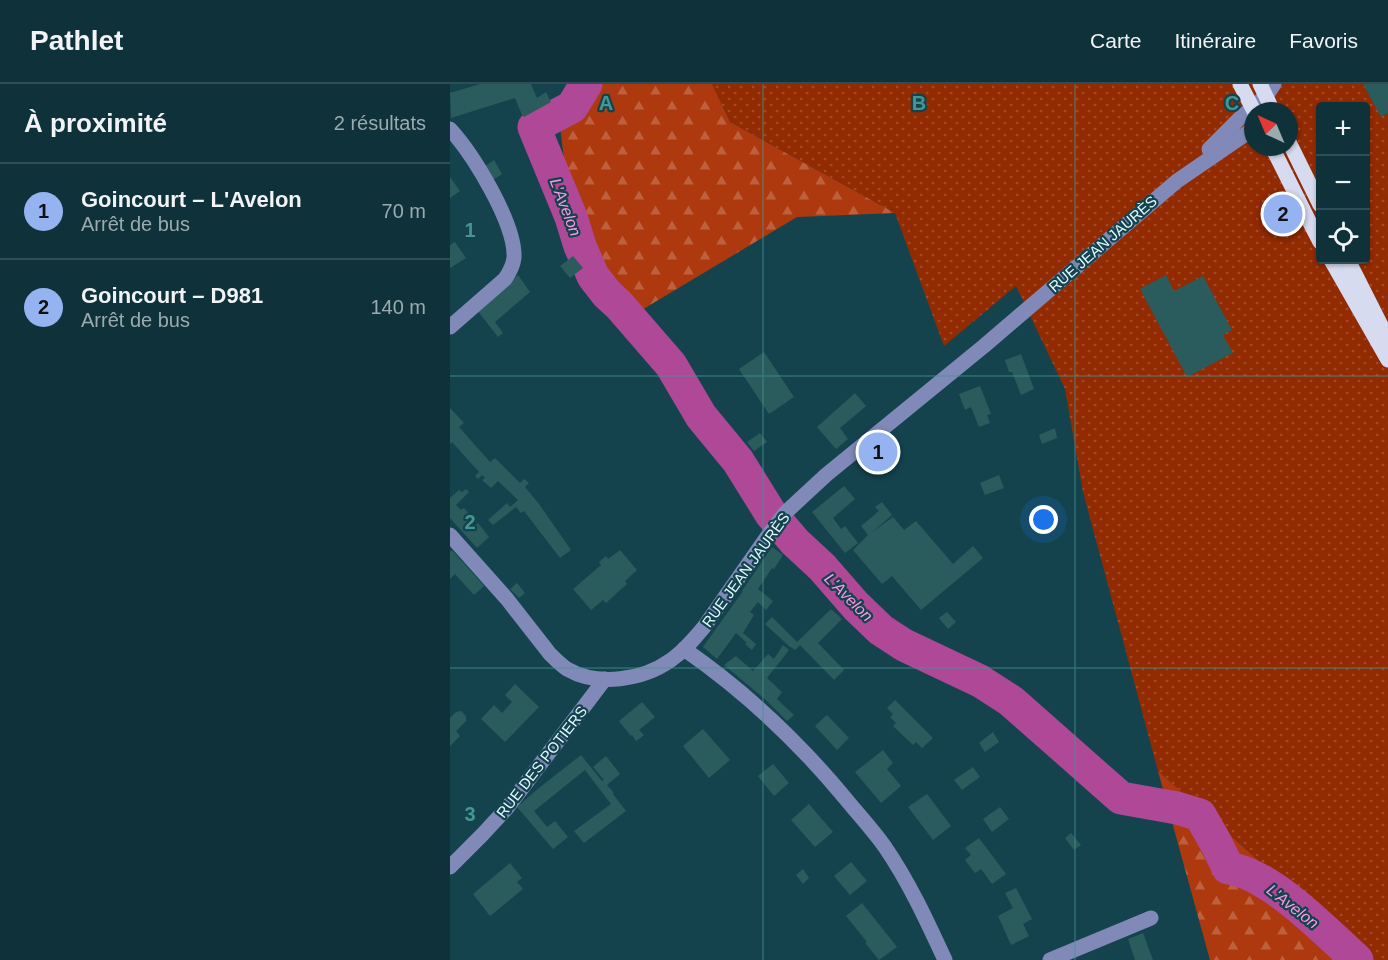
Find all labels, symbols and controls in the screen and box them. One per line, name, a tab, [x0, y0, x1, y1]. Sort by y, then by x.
text: Pathlet	[30, 25, 123, 56]
text: Carte	[1090, 29, 1141, 52]
text: Itinéraire	[1174, 29, 1256, 52]
text: Favoris	[1289, 29, 1358, 52]
text: A	[599, 92, 613, 114]
text: B	[912, 92, 926, 114]
text: C	[1225, 92, 1239, 114]
north arrow	[1244, 102, 1298, 156]
map controls	[1316, 102, 1370, 264]
button: +	[1316, 102, 1370, 156]
text: À proximité	[24, 108, 167, 138]
text: 2 résultats	[334, 112, 426, 134]
button: −	[1316, 156, 1370, 210]
water label: L'Avelon	[547, 176, 584, 239]
text: Goincourt – L'Avelon	[81, 187, 302, 212]
street label: RUE JEAN JAURÈS	[1045, 192, 1160, 295]
pin: 2	[1264, 192, 1302, 236]
text: 1	[38, 200, 49, 222]
text: 70 m	[382, 200, 426, 222]
button: locate	[1316, 210, 1370, 264]
text: Arrêt de bus	[81, 213, 190, 235]
text: 1	[464, 219, 476, 241]
text: Goincourt – D981	[81, 283, 263, 308]
text: 2	[38, 296, 49, 318]
text: 140 m	[370, 296, 426, 318]
text: Arrêt de bus	[81, 309, 190, 331]
pin: 1	[858, 430, 898, 475]
your location	[1029, 505, 1058, 534]
street label: RUE JEAN JAURÈS	[698, 509, 793, 630]
text: 2	[464, 511, 476, 533]
water label: L'Avelon	[821, 570, 876, 625]
street label: RUE DES POTIERS	[493, 703, 590, 821]
text: 3	[464, 803, 476, 825]
water label: L'Avelon	[1264, 881, 1322, 932]

